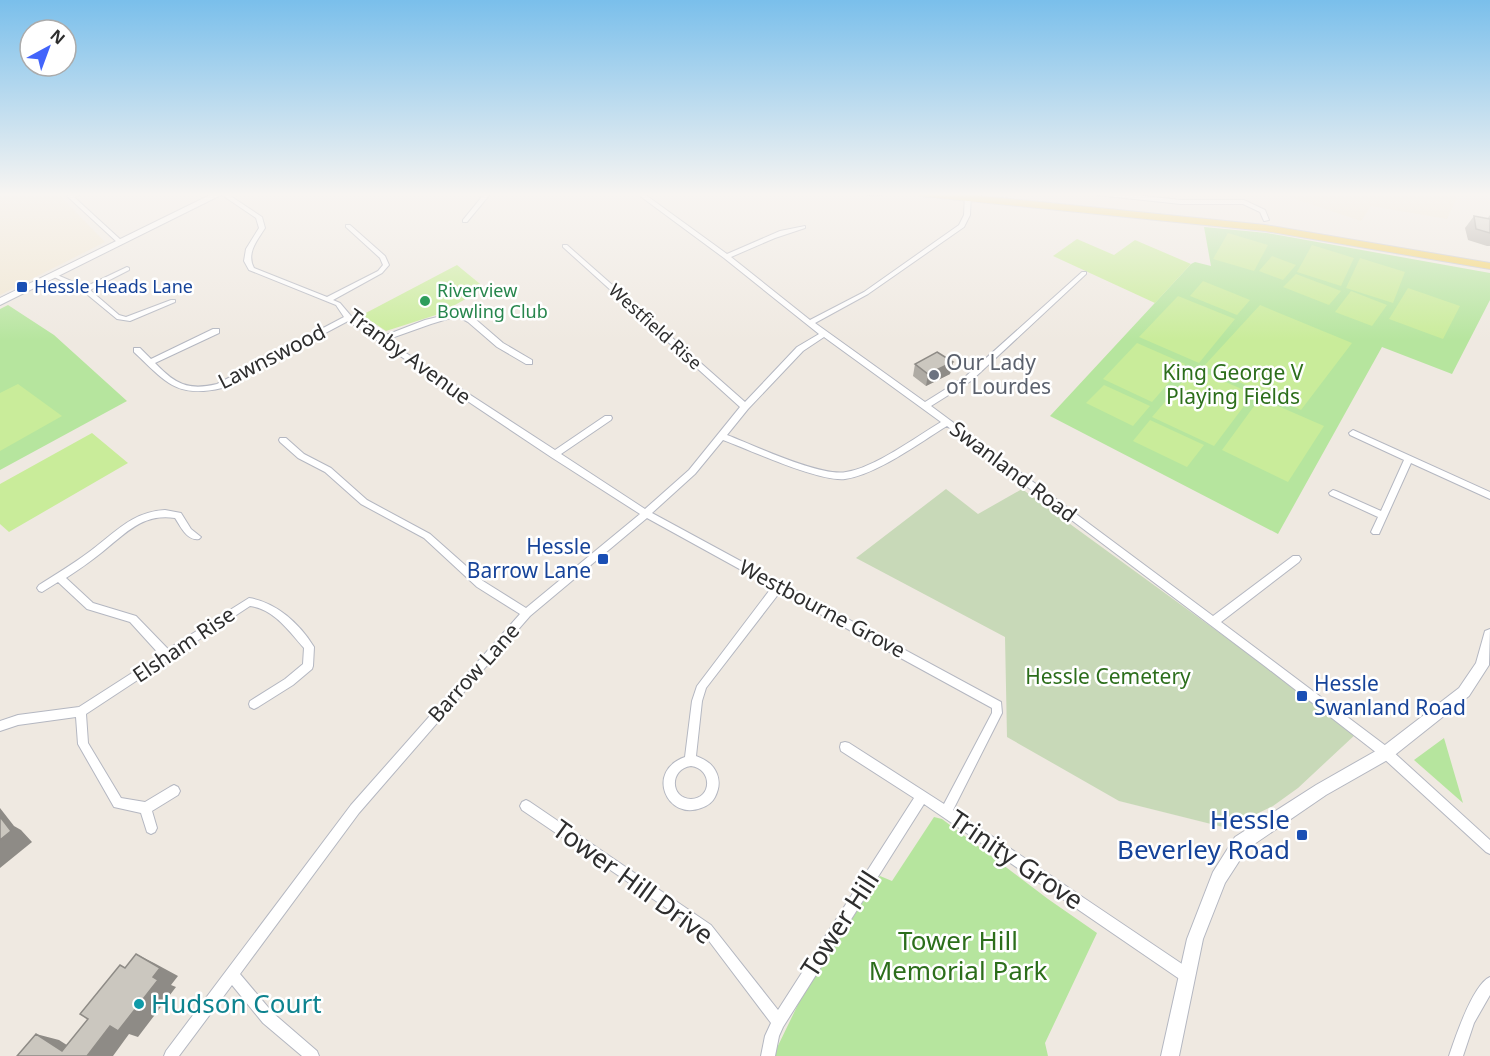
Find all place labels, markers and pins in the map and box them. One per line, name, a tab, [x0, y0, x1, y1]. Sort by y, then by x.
place label: Hessle Heads Lane	[34, 274, 193, 298]
place label: Riverview Bowling Club	[437, 278, 548, 323]
marker: Hessle Heads Lane	[15, 280, 29, 294]
marker: Riverview Bowling Club	[418, 294, 432, 308]
place label: Our Lady of Lourdes	[946, 348, 1051, 400]
marker: Our Lady of Lourdes	[927, 368, 941, 382]
place label: Hessle Barrow Lane	[467, 532, 591, 584]
marker: Hessle Barrow Lane	[596, 552, 610, 566]
place label: Hessle Swanland Road	[1314, 669, 1466, 721]
marker: Hessle Swanland Road	[1295, 689, 1309, 703]
place label: Hessle Beverley Road	[1117, 801, 1290, 867]
marker: Hessle Beverley Road	[1295, 828, 1309, 842]
place label: Hudson Court	[151, 985, 322, 1021]
marker: Hudson Court	[132, 997, 146, 1011]

